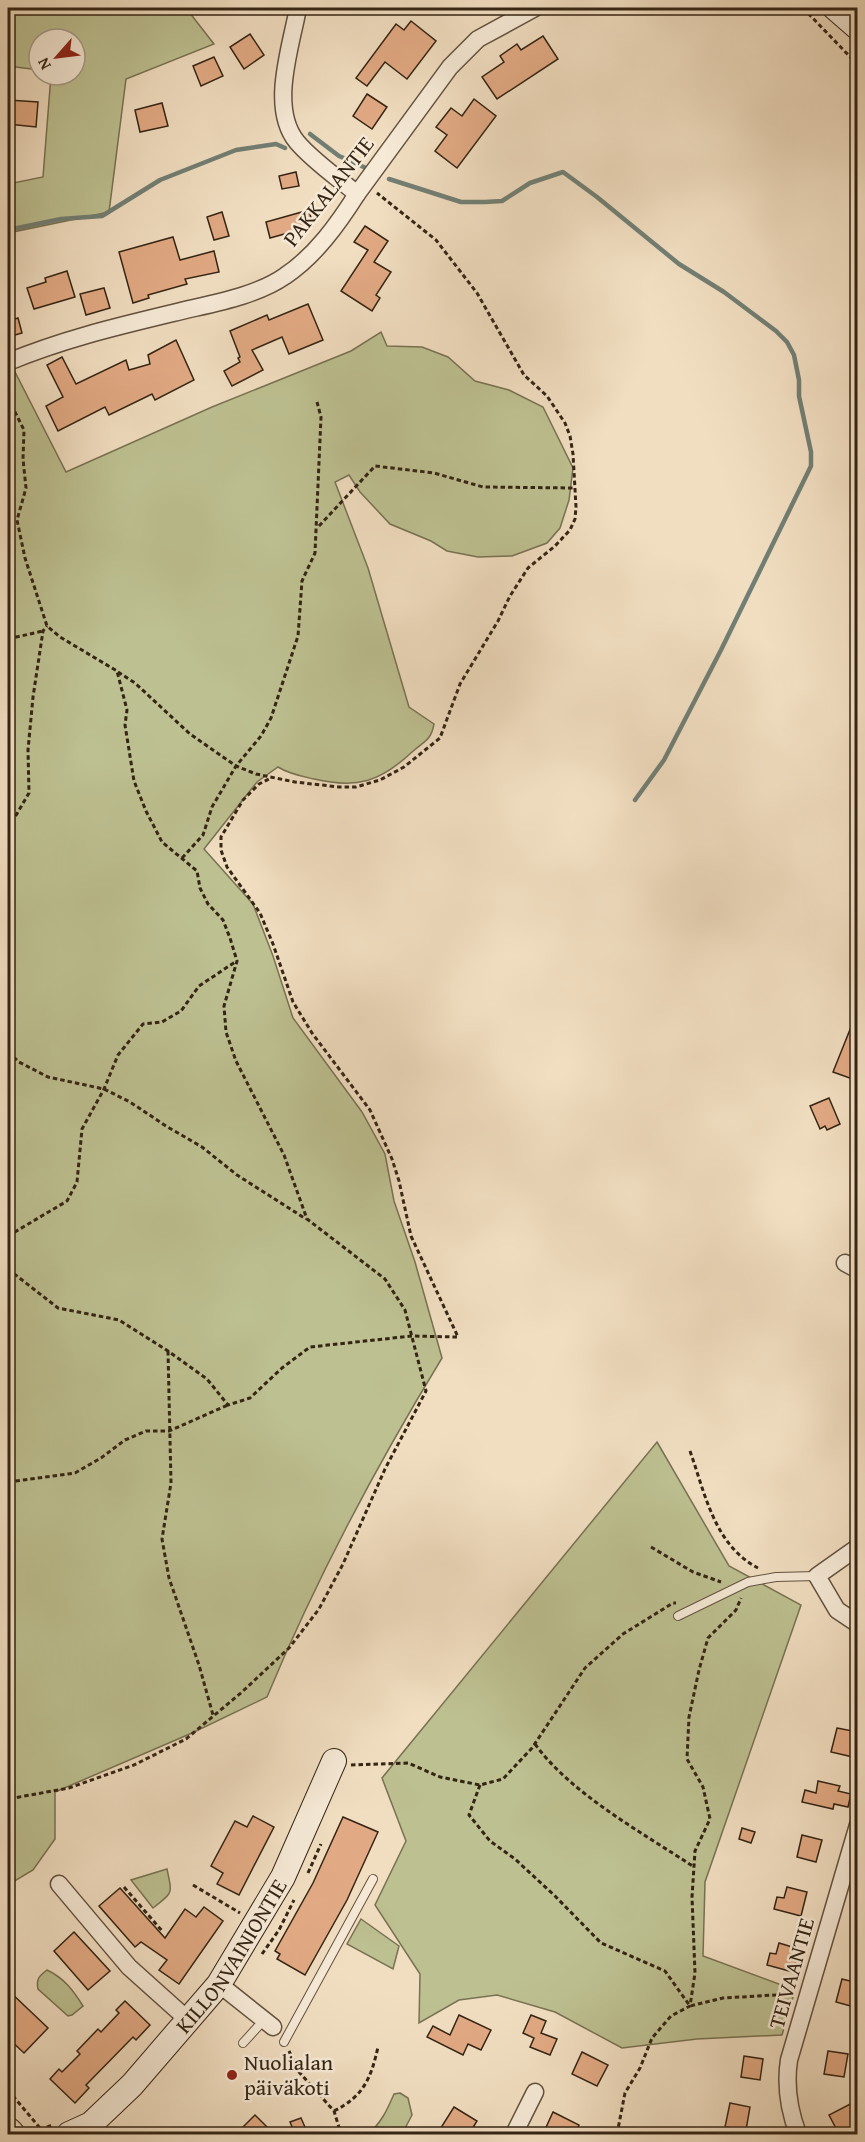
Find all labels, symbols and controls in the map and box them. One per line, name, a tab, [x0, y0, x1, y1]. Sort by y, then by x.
north arrow	[27, 27, 87, 87]
text: N	[31, 53, 57, 74]
street label: PAKKALANTIE	[275, 129, 381, 253]
street label: KILLONVAINIONTIE	[167, 1873, 294, 2040]
street label: TEIVAANTIE	[760, 1914, 822, 2032]
place label: Nuolialan päiväkoti	[244, 2046, 334, 2103]
marker: Nuolialan päiväkoti	[225, 2068, 239, 2082]

